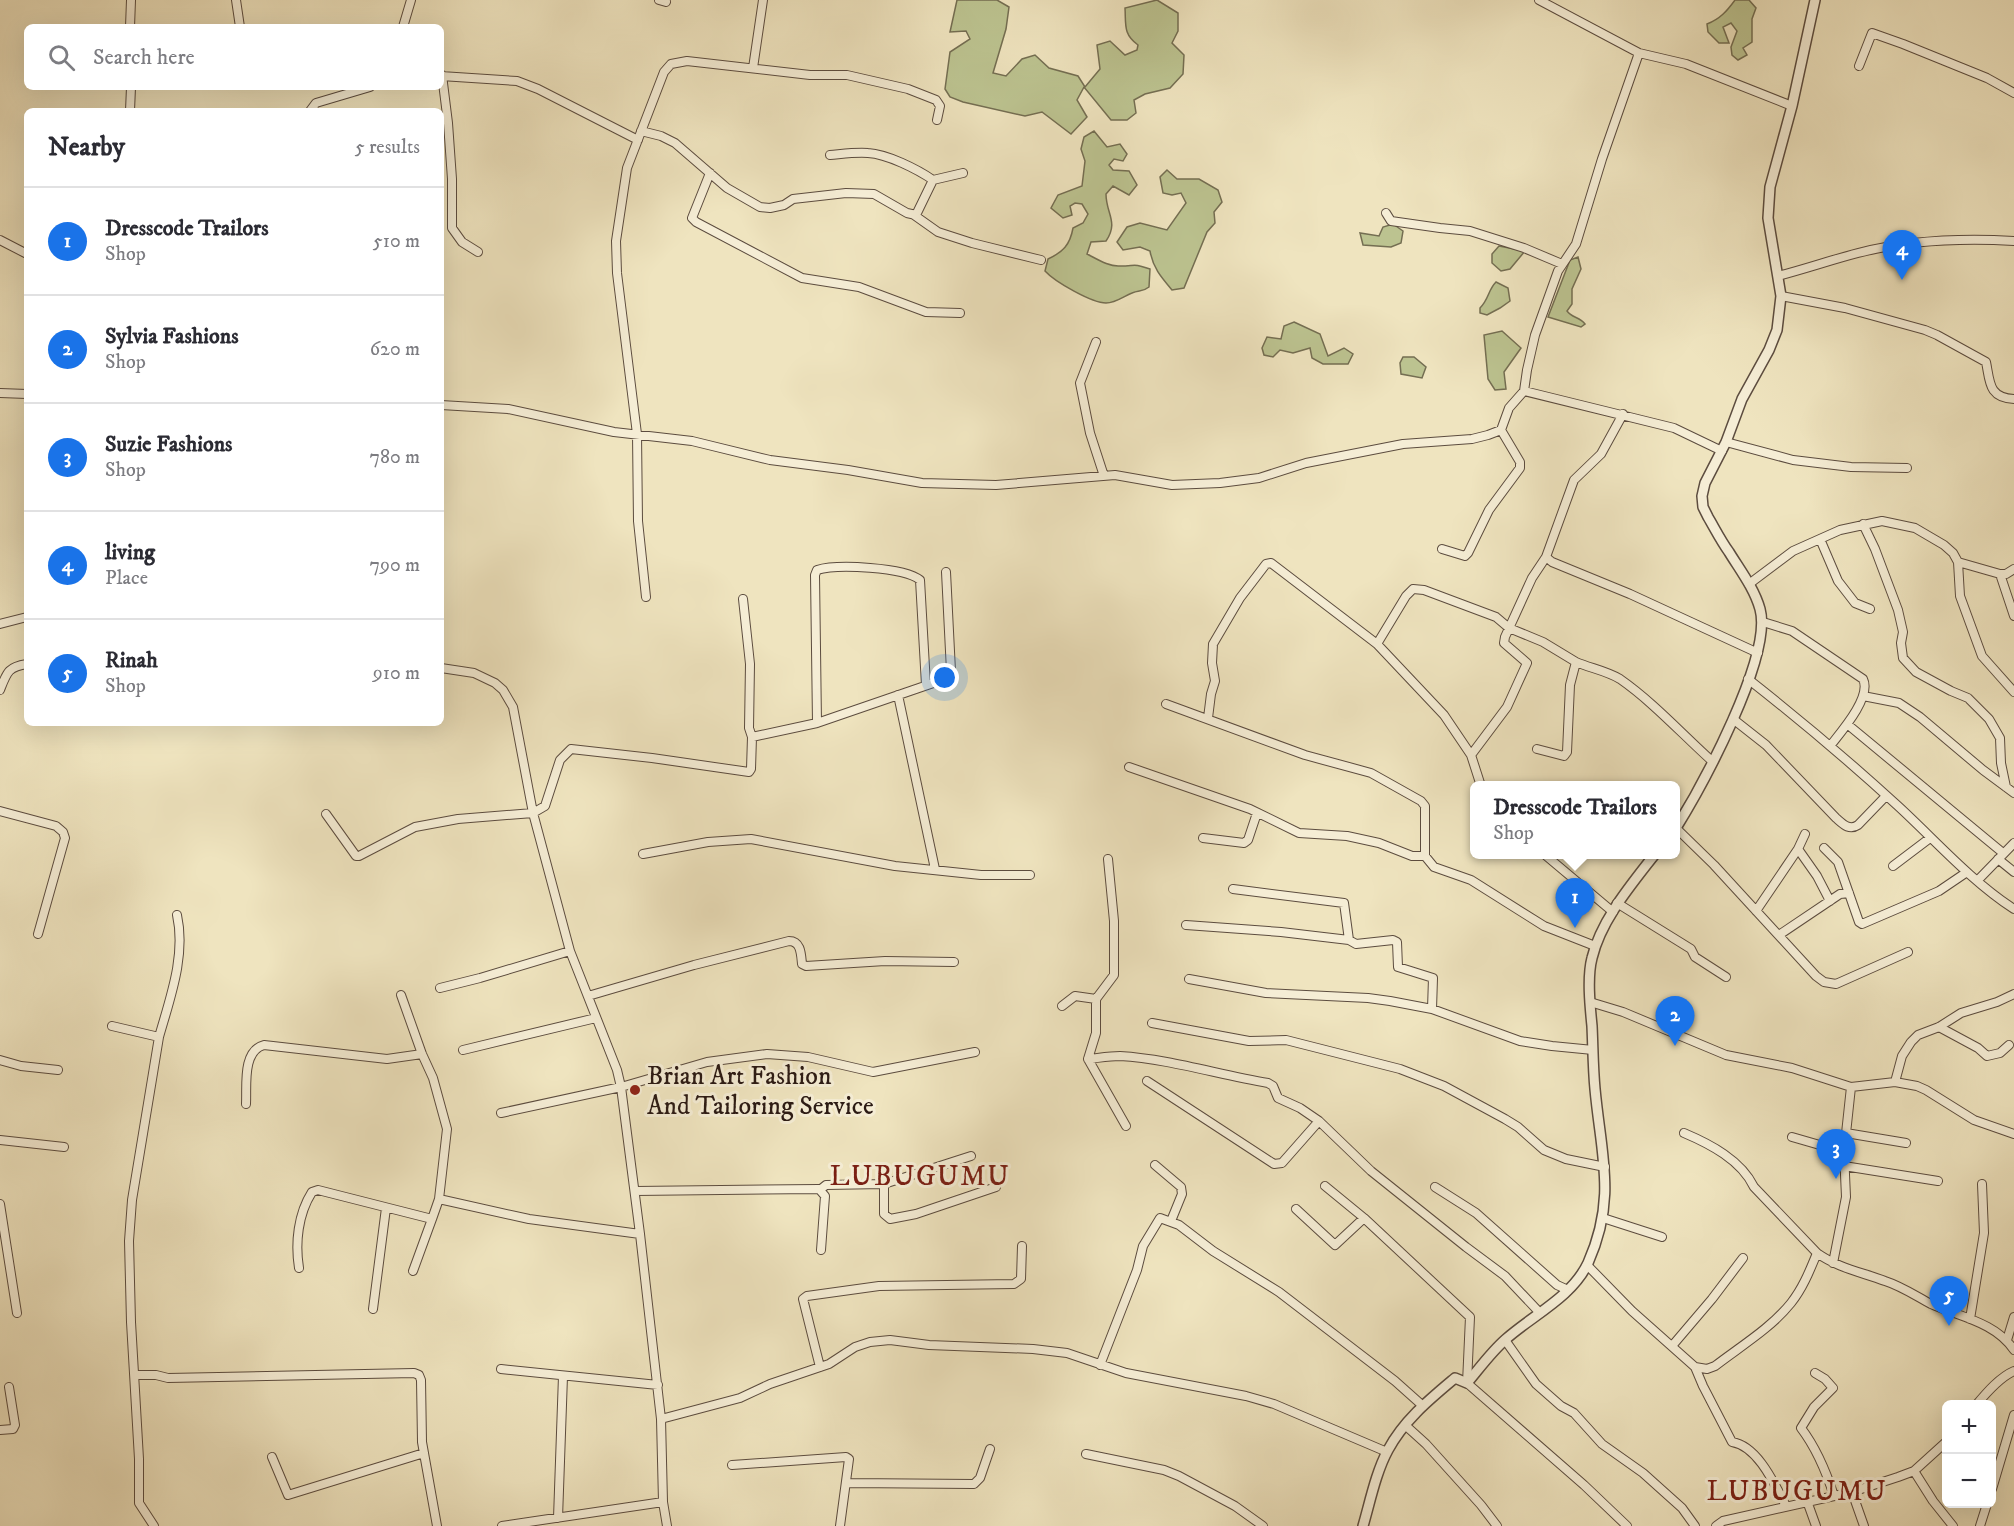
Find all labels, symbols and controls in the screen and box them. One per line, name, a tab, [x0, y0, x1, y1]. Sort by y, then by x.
search box	[24, 24, 444, 90]
icon: search	[45, 41, 78, 74]
text: Search here	[93, 44, 195, 71]
text: Nearby	[48, 131, 125, 164]
text: 5 results	[355, 135, 420, 160]
text: Dresscode Trailors	[105, 215, 269, 242]
text: 1	[64, 229, 71, 254]
text: 510 m	[373, 229, 420, 254]
pin: 4	[1882, 230, 1922, 280]
text: Shop	[105, 242, 146, 267]
text: Sylvia Fashions	[105, 323, 239, 350]
text: 2	[63, 337, 72, 362]
text: 620 m	[370, 337, 420, 362]
text: Shop	[105, 350, 146, 375]
text: Suzie Fashions	[105, 431, 232, 458]
text: 3	[64, 445, 71, 470]
text: 780 m	[369, 445, 420, 470]
text: Shop	[105, 458, 146, 483]
text: living	[105, 539, 155, 566]
text: 4	[62, 553, 73, 578]
text: 790 m	[369, 553, 420, 578]
text: Place	[105, 566, 148, 591]
text: Rinah	[105, 647, 158, 674]
text: 5	[63, 661, 72, 686]
text: 910 m	[373, 661, 420, 686]
your location	[930, 663, 959, 692]
text: Shop	[105, 674, 146, 699]
popup	[1470, 781, 1680, 859]
text: Dresscode Trailors	[1493, 794, 1657, 821]
text: Shop	[1493, 821, 1534, 846]
pin: 1	[1556, 878, 1594, 928]
pin: 2	[1656, 996, 1694, 1046]
place label: Brian Art Fashion And Tailoring Service	[647, 1060, 874, 1123]
marker: Brian Art Fashion And Tailoring Service	[628, 1083, 642, 1097]
pin: 3	[1816, 1130, 1856, 1179]
district label: LUBUGUMU	[830, 1159, 1010, 1194]
pin: 5	[1930, 1276, 1968, 1326]
map controls	[1942, 1400, 1996, 1508]
button: +	[1942, 1400, 1996, 1454]
button: −	[1942, 1454, 1996, 1508]
district label: LUBUGUMU	[1707, 1474, 1887, 1509]

